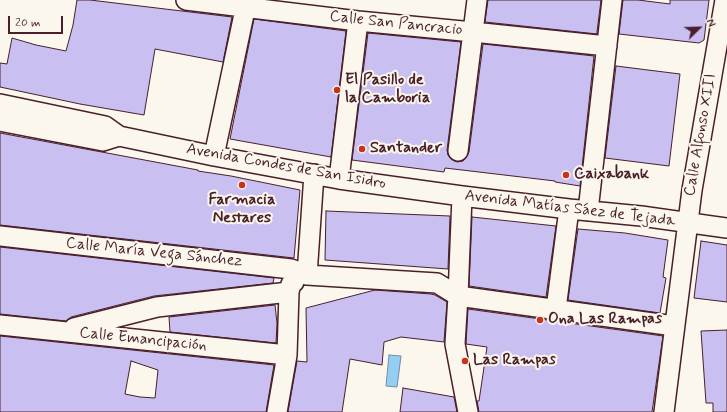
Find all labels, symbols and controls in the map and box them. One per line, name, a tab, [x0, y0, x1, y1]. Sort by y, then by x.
street label: Calle San Pancracio	[329, 7, 463, 41]
scale bar	[10, 8, 65, 34]
north arrow	[679, 8, 719, 48]
text: 20 m	[15, 15, 41, 31]
text: N	[702, 17, 718, 29]
place label: El Pasillo de la Camboria	[345, 71, 430, 109]
street label: Calle Alfonso XIII	[681, 72, 721, 198]
marker: El Pasillo de la Camboria	[332, 85, 342, 95]
place label: Santander	[370, 139, 442, 159]
street label: Avenida Condes de San Isidro	[185, 140, 387, 194]
marker: Santander	[357, 144, 367, 154]
place label: Caixabank	[574, 165, 649, 185]
marker: Caixabank	[561, 170, 571, 180]
marker: Farmacia Nestares	[237, 180, 247, 190]
street label: Avenida Matías Sáez de Tejada	[464, 187, 676, 231]
place label: Farmacia Nestares	[209, 191, 275, 229]
street label: Calle María Vega Sánchez	[65, 234, 243, 272]
place label: Ona Las Rampas	[548, 310, 662, 330]
marker: Ona Las Rampas	[535, 315, 545, 325]
street label: Calle Emancipación	[78, 324, 208, 356]
place label: Las Rampas	[473, 351, 556, 371]
marker: Las Rampas	[460, 356, 470, 366]

